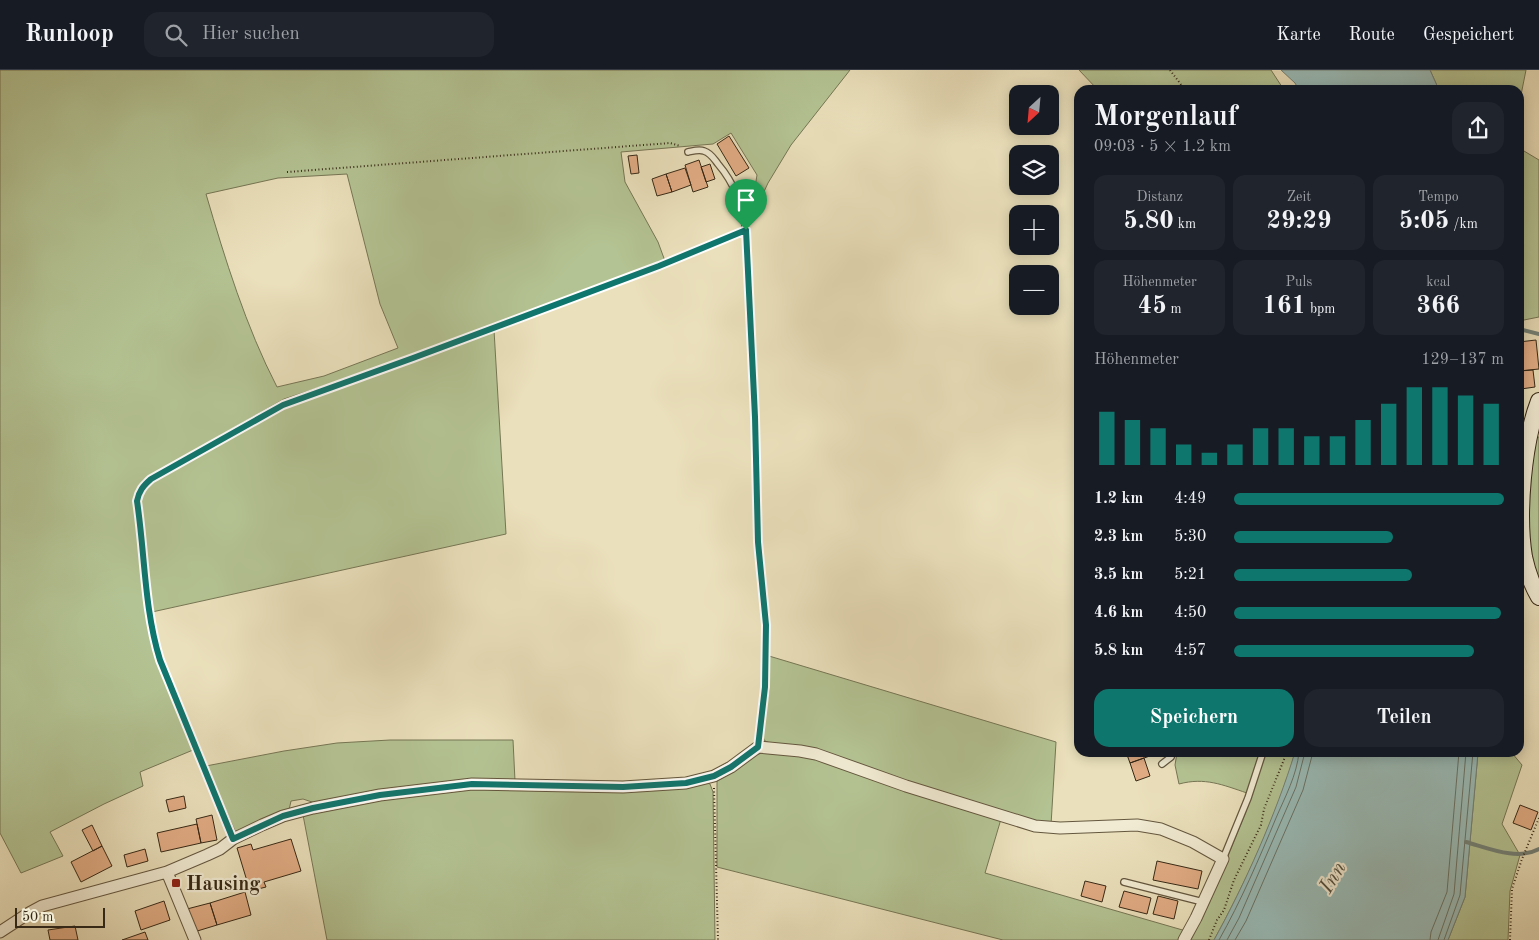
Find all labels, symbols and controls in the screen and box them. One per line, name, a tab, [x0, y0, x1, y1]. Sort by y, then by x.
search box	[144, 12, 494, 57]
icon: search	[162, 21, 190, 49]
text: Runloop	[25, 23, 114, 47]
text: Hier suchen	[202, 25, 300, 44]
text: Karte	[1276, 26, 1321, 44]
text: Route	[1349, 26, 1395, 44]
text: Gespeichert	[1423, 26, 1514, 44]
north arrow	[1009, 85, 1059, 135]
map controls	[1009, 85, 1059, 315]
button: share	[1452, 102, 1504, 154]
text: Morgenlauf	[1094, 104, 1238, 132]
text: 09:03 · 5 × 1.2 km	[1094, 139, 1231, 155]
button: layers	[1009, 145, 1059, 195]
pin	[725, 179, 767, 230]
icon: arrive	[732, 186, 760, 214]
text: Distanz	[1137, 190, 1183, 204]
text: Zeit	[1287, 190, 1311, 204]
text: Tempo	[1418, 190, 1459, 204]
button: +	[1009, 205, 1059, 255]
text: 5.80	[1123, 209, 1174, 234]
text: 29:29	[1266, 209, 1332, 234]
text: 5:05	[1399, 209, 1449, 234]
text: km	[1174, 217, 1196, 231]
text: /km	[1449, 217, 1478, 231]
button: −	[1009, 265, 1059, 315]
text: Höhenmeter	[1123, 275, 1197, 289]
text: Puls	[1286, 275, 1312, 289]
text: kcal	[1426, 275, 1450, 289]
text: 45	[1138, 294, 1167, 319]
text: 161	[1263, 294, 1306, 319]
text: 366	[1417, 294, 1460, 319]
text: m	[1167, 302, 1182, 316]
text: bpm	[1306, 302, 1335, 316]
text: Höhenmeter	[1094, 352, 1179, 368]
text: 129–137 m	[1421, 352, 1504, 368]
text: 1.2 km	[1094, 491, 1143, 507]
text: 4:49	[1174, 491, 1206, 507]
text: 2.3 km	[1094, 529, 1143, 545]
text: 5:30	[1174, 529, 1206, 545]
text: 3.5 km	[1094, 567, 1143, 583]
text: 5:21	[1174, 567, 1206, 583]
text: 4.6 km	[1094, 605, 1143, 621]
text: 4:50	[1174, 605, 1206, 621]
text: 5.8 km	[1094, 643, 1143, 659]
text: 4:57	[1174, 643, 1206, 659]
button: Speichern	[1094, 689, 1294, 747]
button: Teilen	[1304, 689, 1504, 747]
water label: Inn	[1315, 858, 1351, 898]
place label: Hausing	[186, 875, 260, 895]
marker: Hausing	[170, 877, 182, 889]
scale bar	[15, 905, 105, 928]
text: 50 m	[22, 910, 53, 924]

